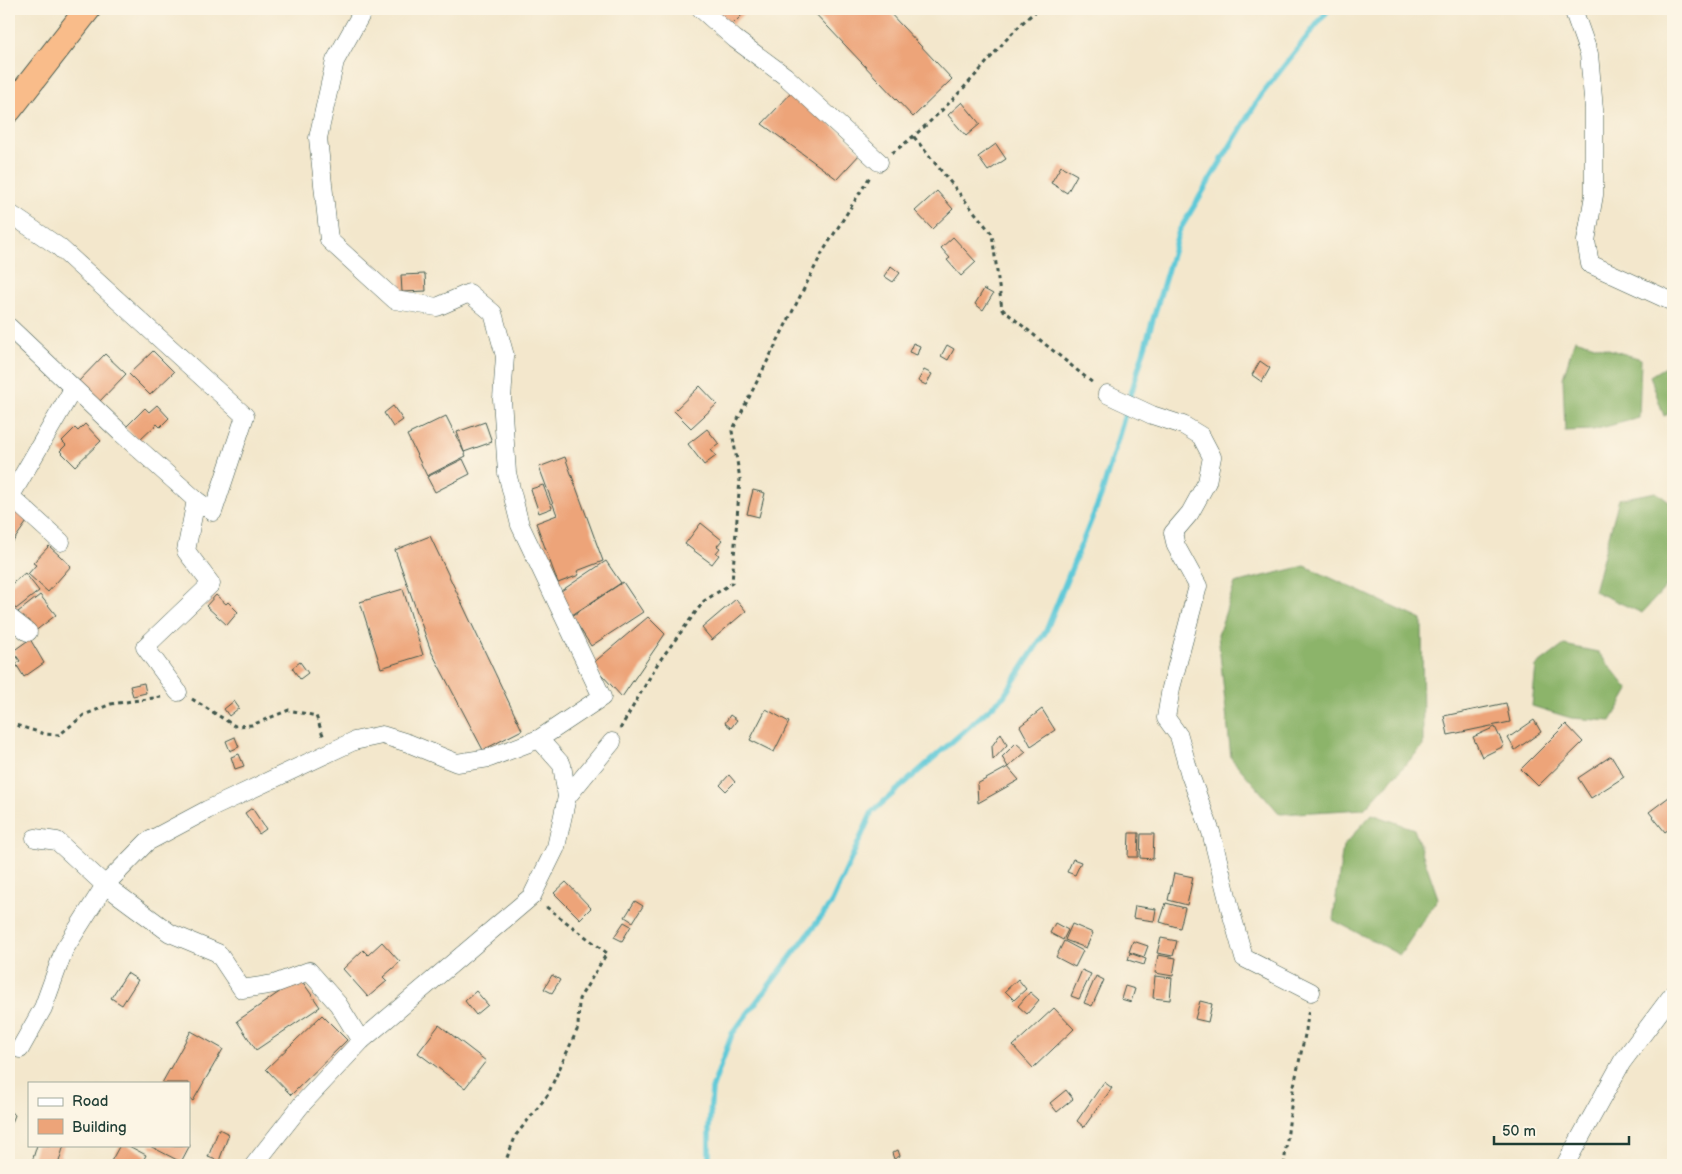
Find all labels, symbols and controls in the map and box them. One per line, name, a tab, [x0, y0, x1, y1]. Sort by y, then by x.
legend	[28, 1082, 190, 1146]
text: Road	[72, 1092, 108, 1111]
scale bar	[1494, 1114, 1630, 1146]
text: Building	[72, 1118, 127, 1137]
text: 50 m	[1502, 1122, 1536, 1141]

